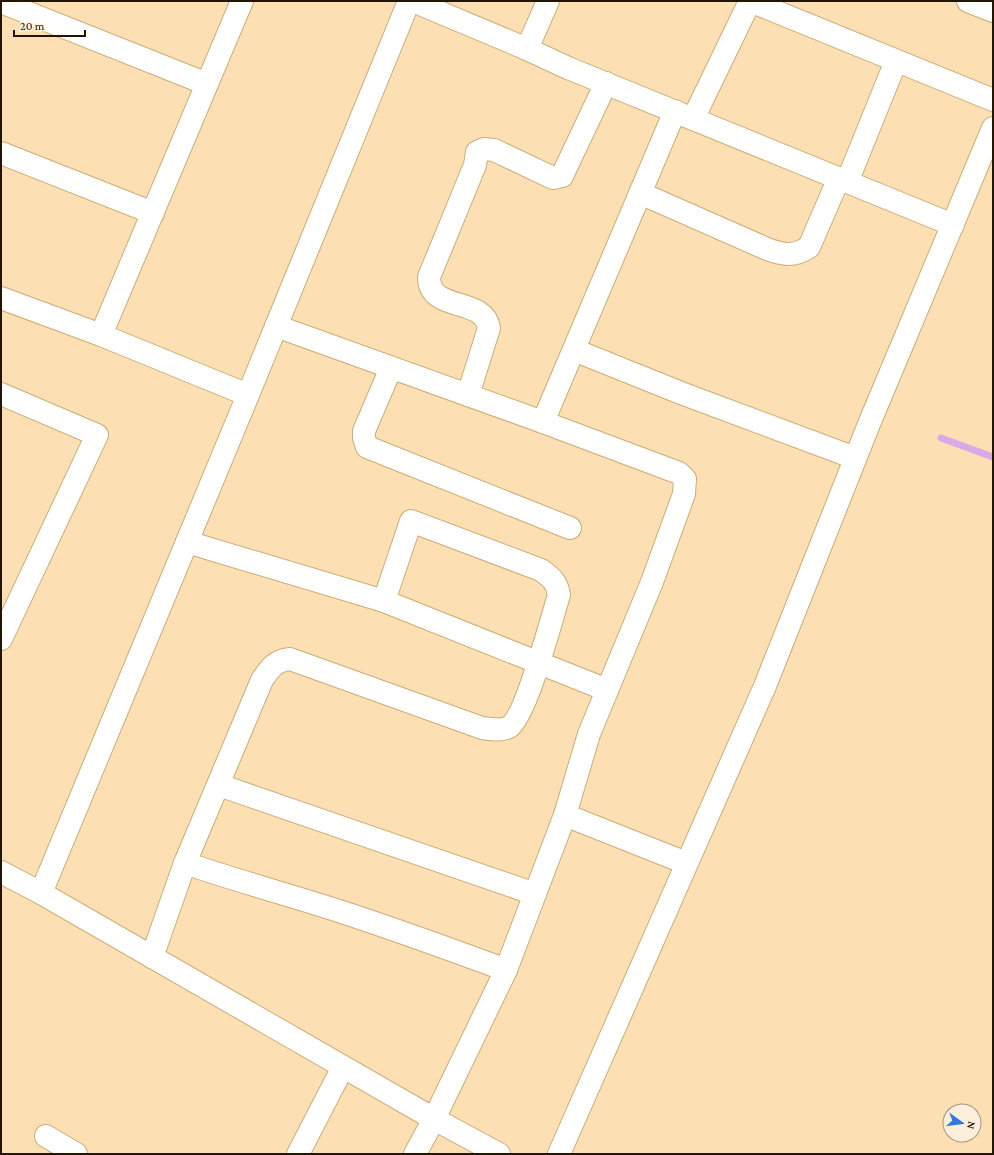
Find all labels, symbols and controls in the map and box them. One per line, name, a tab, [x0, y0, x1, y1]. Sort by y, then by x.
scale bar	[14, 12, 85, 38]
text: 20 m	[20, 19, 45, 33]
north arrow	[942, 1103, 982, 1143]
text: N	[965, 1120, 978, 1131]

